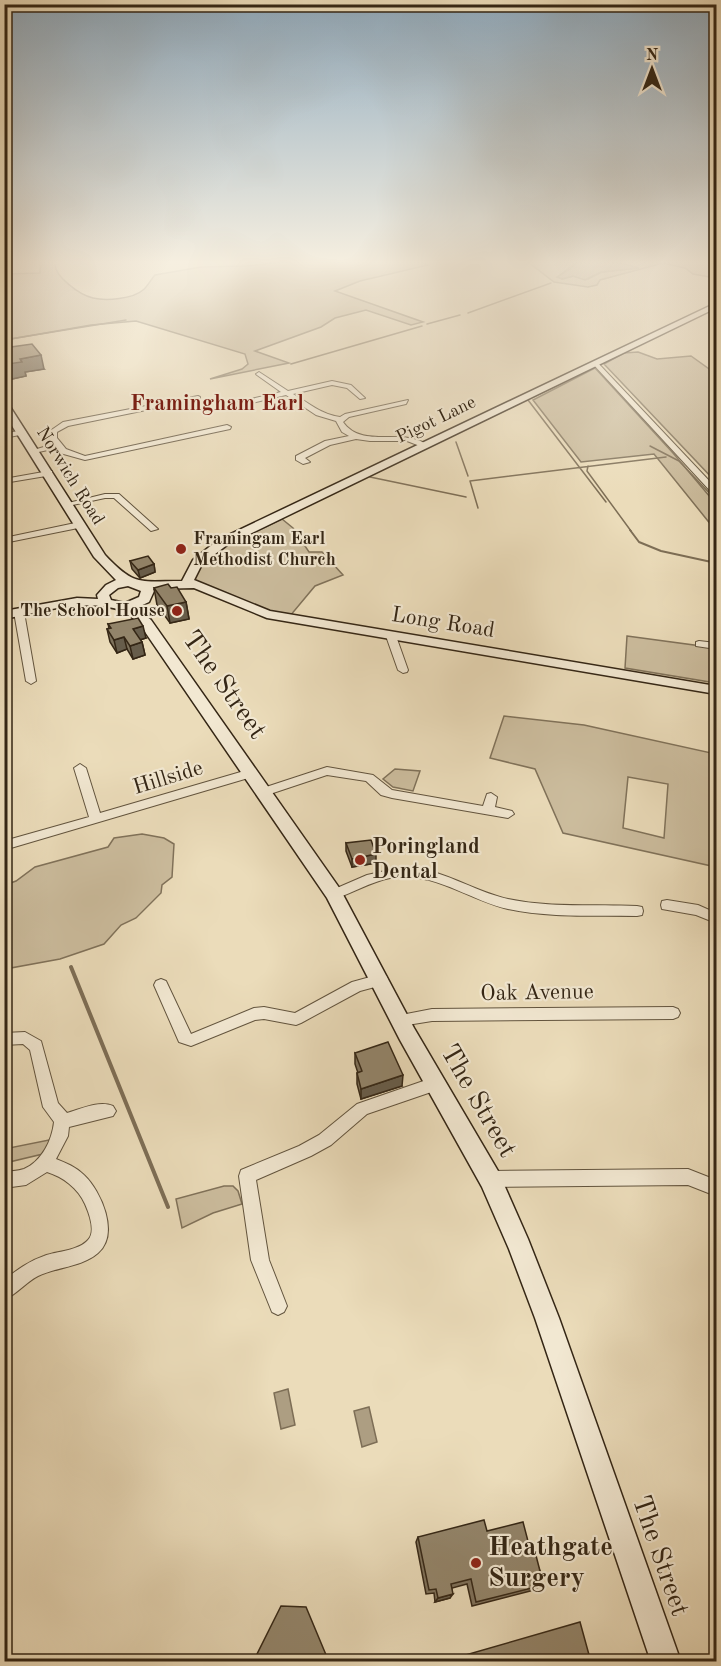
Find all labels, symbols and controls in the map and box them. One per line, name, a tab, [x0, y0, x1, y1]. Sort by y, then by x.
north arrow	[622, 39, 682, 99]
text: N	[646, 48, 659, 64]
district label: Framingham Earl	[130, 393, 304, 415]
street label: Pigot Lane	[393, 393, 479, 447]
street label: Norwich Road	[33, 424, 107, 528]
place label: Framingam Earl Methodist Church	[193, 530, 336, 569]
marker: Framingam Earl Methodist Church	[174, 542, 188, 556]
place label: The School House	[20, 602, 165, 620]
marker: The School House	[170, 604, 184, 618]
street label: Long Road	[390, 604, 496, 642]
street label: The Street	[177, 626, 271, 744]
street label: Hillside	[130, 757, 206, 799]
place label: Poringland Dental	[372, 836, 480, 883]
marker: Poringland Dental	[353, 853, 367, 867]
street label: Oak Avenue	[480, 981, 594, 1005]
street label: The Street	[435, 1040, 521, 1162]
street label: The Street	[627, 1492, 693, 1620]
place label: Heathgate Surgery	[488, 1534, 613, 1592]
marker: Heathgate Surgery	[469, 1556, 483, 1570]

